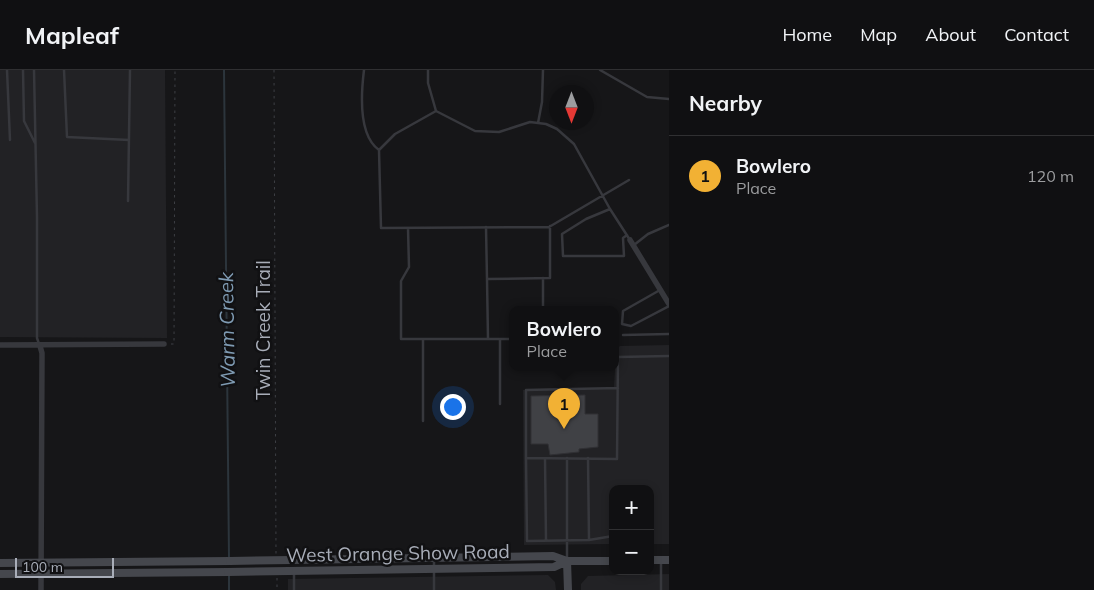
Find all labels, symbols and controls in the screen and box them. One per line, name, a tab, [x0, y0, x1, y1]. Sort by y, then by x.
text: Mapleaf	[25, 20, 119, 50]
text: Home	[782, 23, 832, 46]
text: Map	[860, 23, 897, 46]
text: About	[925, 23, 976, 46]
text: Contact	[1004, 23, 1069, 46]
north arrow	[549, 85, 594, 130]
text: Nearby	[689, 90, 762, 116]
text: Bowlero	[736, 154, 811, 178]
text: 1	[700, 166, 710, 186]
text: 120 m	[1027, 166, 1074, 186]
text: Place	[736, 178, 776, 198]
street label: Twin Creek Trail	[251, 260, 275, 400]
water label: Warm Creek	[213, 271, 240, 388]
popup	[509, 306, 619, 371]
text: Bowlero	[527, 317, 601, 341]
text: Place	[527, 341, 567, 361]
pin: 1	[548, 388, 580, 429]
your location	[440, 394, 466, 420]
map controls	[609, 485, 654, 575]
button: +	[609, 485, 654, 530]
button: −	[609, 530, 654, 575]
street label: West Orange Show Road	[286, 539, 510, 567]
scale bar	[15, 555, 114, 578]
text: 100 m	[22, 558, 63, 576]

